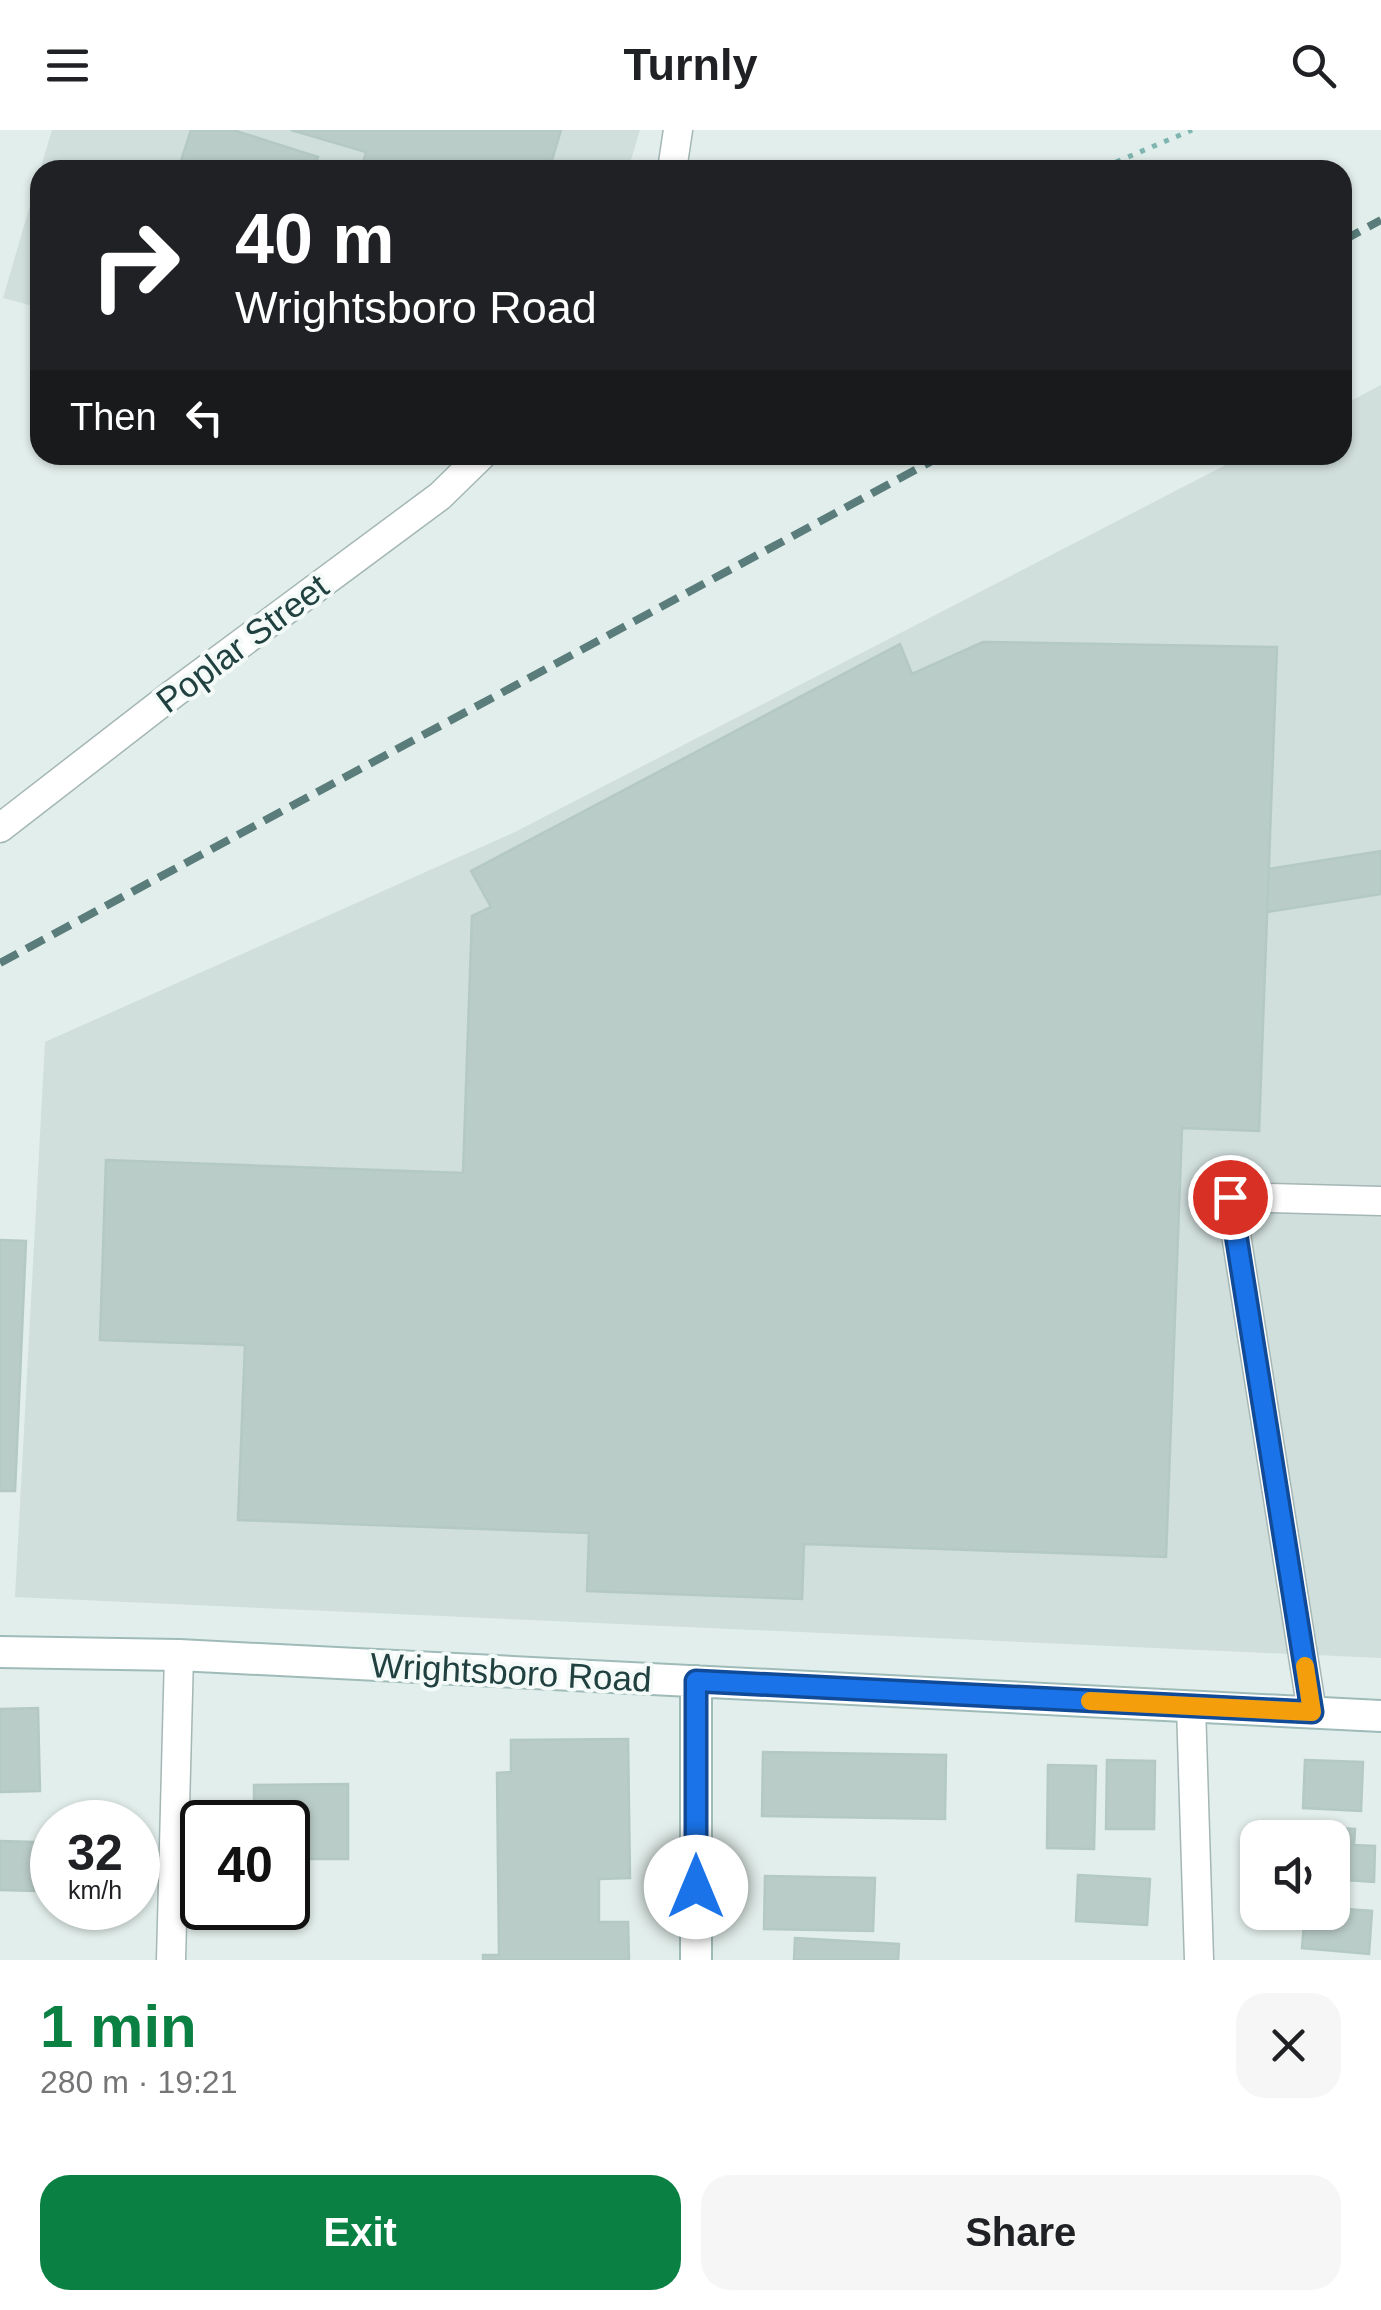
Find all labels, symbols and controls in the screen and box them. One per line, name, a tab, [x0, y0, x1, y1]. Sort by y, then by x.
icon: menu	[40, 38, 95, 93]
icon: search	[1286, 38, 1341, 93]
text: Turnly	[623, 39, 758, 90]
icon: right	[70, 200, 200, 330]
text: 40 m	[235, 200, 395, 278]
text: Wrightsboro Road	[235, 282, 597, 333]
icon: left	[177, 390, 232, 445]
text: Then	[70, 396, 157, 438]
street label: Poplar Street	[149, 566, 336, 720]
pin	[1188, 1155, 1273, 1240]
icon: arrive	[1203, 1170, 1258, 1225]
street label: Wrightsboro Road	[369, 1645, 653, 1699]
speed limit sign: 40	[180, 1800, 310, 1930]
map controls	[1240, 1820, 1350, 1930]
button: sound	[1240, 1820, 1350, 1930]
text: 32	[67, 1825, 123, 1881]
position arrow	[644, 1835, 748, 1939]
text: km/h	[68, 1876, 122, 1904]
text: 1 min	[40, 1993, 197, 2060]
button: close	[1236, 1993, 1341, 2098]
text: 280 m · 19:21	[40, 2064, 237, 2100]
button: Exit	[40, 2175, 681, 2290]
button: Share	[701, 2175, 1341, 2290]

